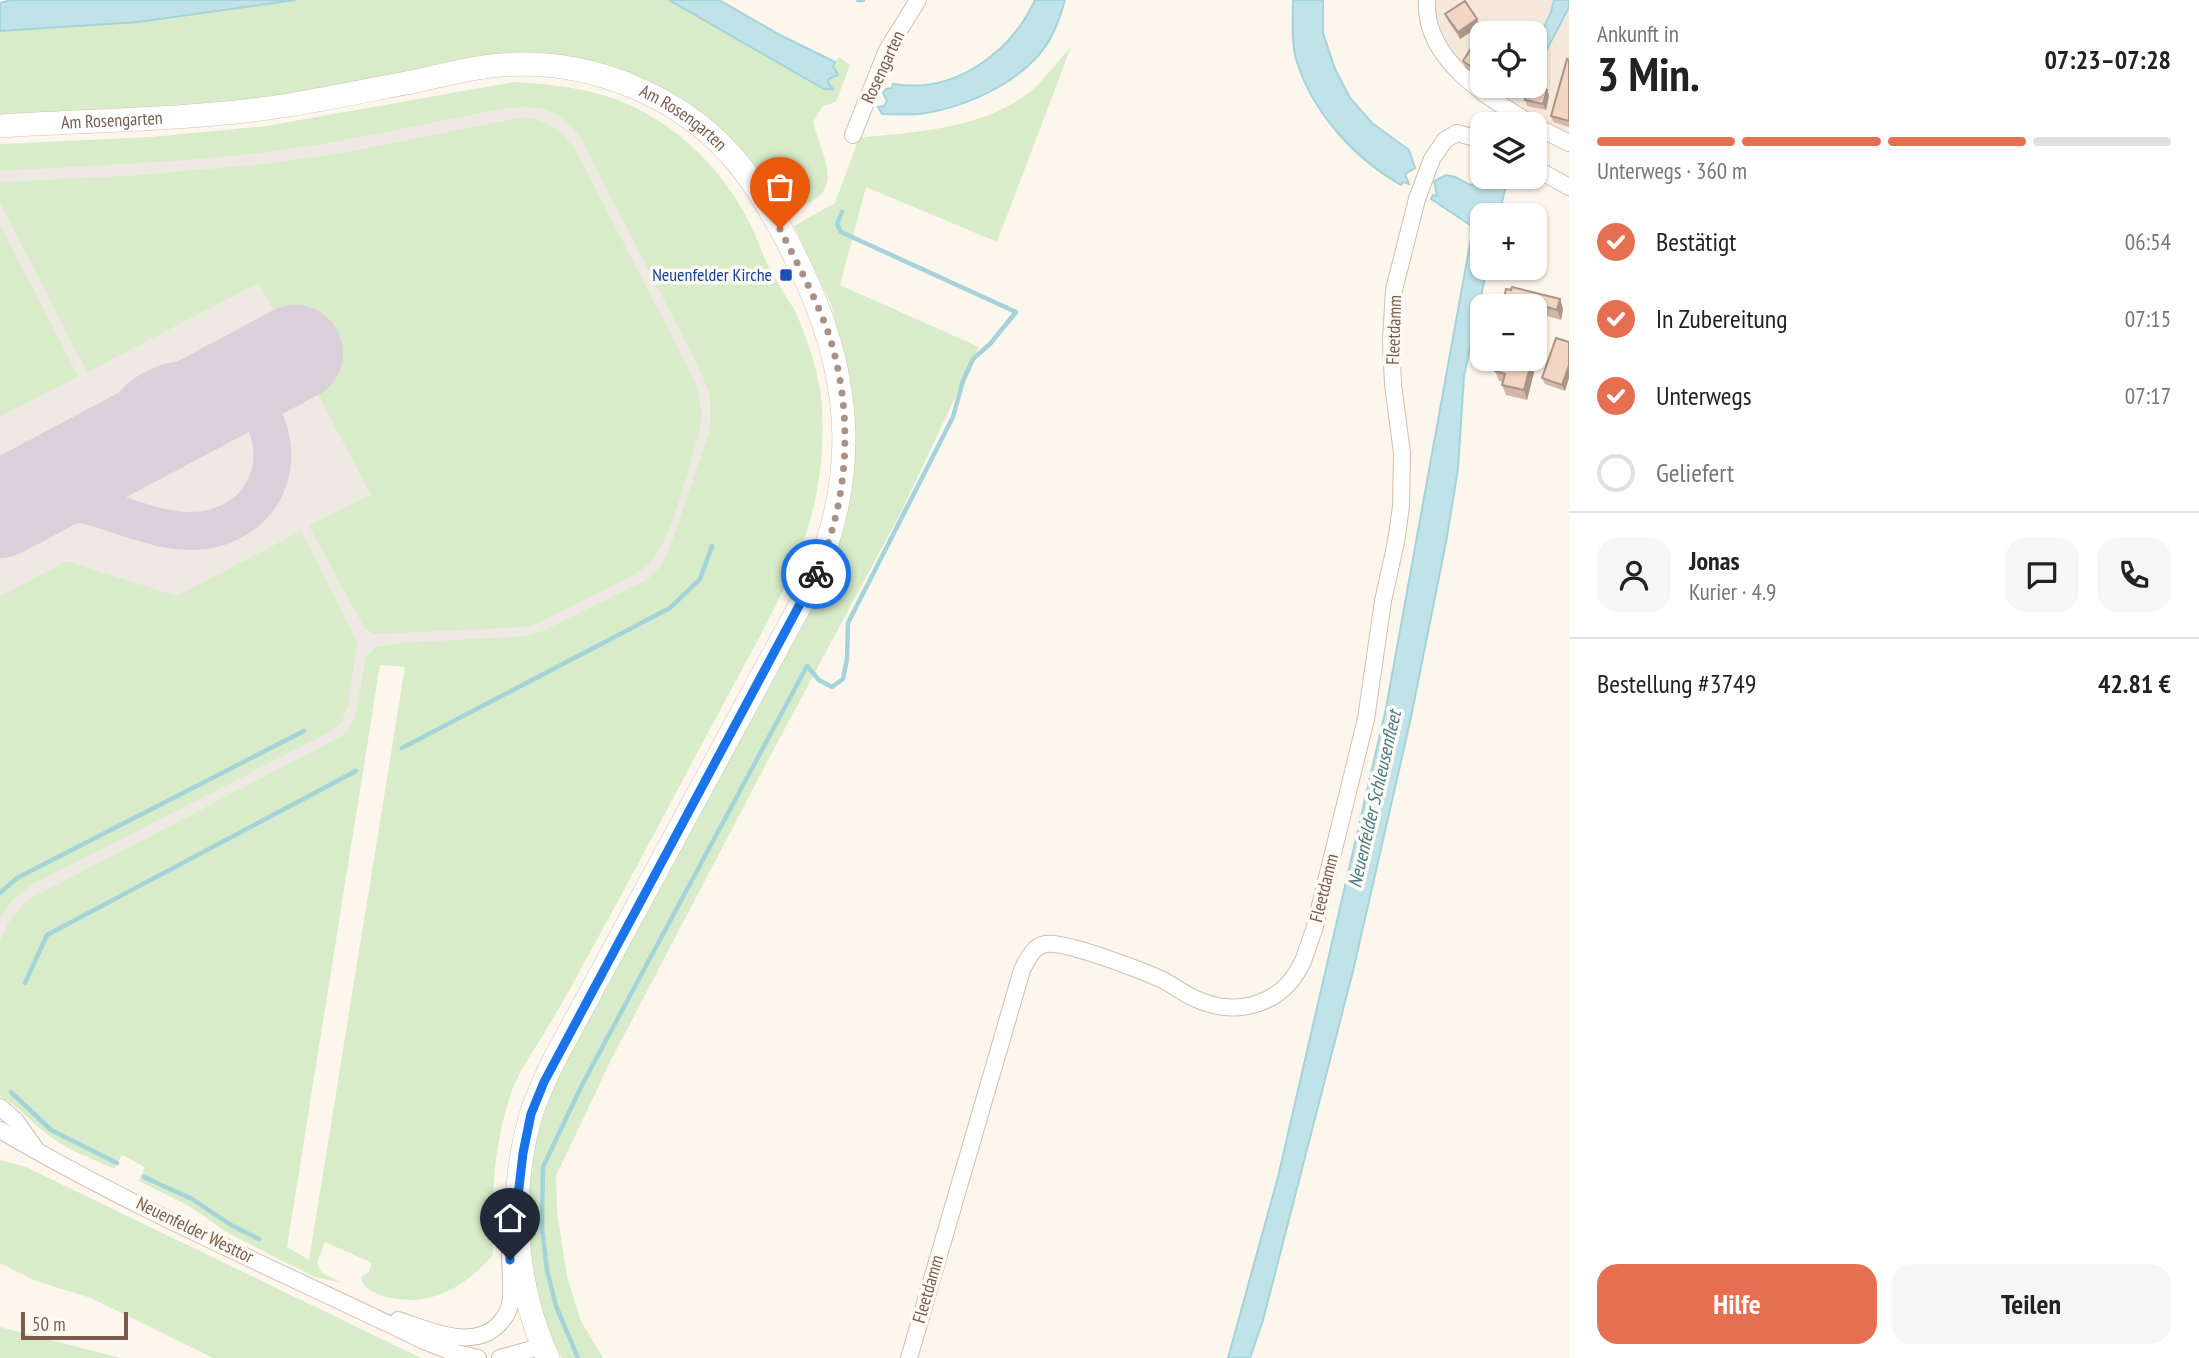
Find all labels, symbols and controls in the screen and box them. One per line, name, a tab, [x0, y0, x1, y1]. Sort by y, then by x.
text: Ankunft in	[1597, 19, 1679, 48]
map controls	[1470, 21, 1547, 371]
button: locate	[1470, 21, 1547, 98]
street label: Rosengarten	[856, 27, 909, 107]
text: 07:23–07:28	[2044, 43, 2171, 76]
text: 3 Min.	[1597, 44, 1700, 104]
street label: Am Rosengarten	[636, 79, 732, 155]
street label: Am Rosengarten	[60, 106, 163, 134]
button: layers	[1470, 112, 1547, 189]
text: Unterwegs · 360 m	[1597, 156, 1747, 185]
pin	[750, 157, 810, 229]
icon: bag	[761, 168, 799, 206]
button: +	[1470, 203, 1547, 280]
icon: check	[1597, 223, 1635, 261]
text: Bestätigt	[1656, 225, 1737, 258]
text: 06:54	[2125, 227, 2171, 256]
place label: Neuenfelder Kirche	[652, 263, 772, 286]
marker: Neuenfelder Kirche	[778, 267, 794, 283]
button: −	[1470, 294, 1547, 371]
street label: Fleetdamm	[1381, 295, 1406, 365]
icon: check	[1597, 300, 1635, 338]
text: In Zubereitung	[1656, 302, 1787, 335]
text: 07:15	[2125, 304, 2171, 333]
icon: check	[1597, 377, 1635, 415]
text: Unterwegs	[1656, 379, 1751, 412]
text: 07:17	[2125, 381, 2171, 410]
text: Geliefert	[1656, 456, 1734, 489]
button: person	[1597, 538, 1671, 612]
button: chat	[2005, 538, 2079, 612]
button: phone	[2097, 538, 2171, 612]
courier	[781, 539, 851, 609]
text: Jonas	[1689, 544, 1740, 577]
icon: bike	[797, 555, 835, 593]
text: Kurier · 4.9	[1689, 577, 1776, 606]
text: Bestellung #3749	[1597, 667, 1757, 700]
text: 42.81 €	[2098, 667, 2171, 700]
water label: Neuenfelder Schleusenfleet	[1342, 705, 1407, 890]
street label: Fleetdamm	[1304, 851, 1343, 924]
pin	[480, 1188, 540, 1260]
street label: Neuenfelder Westtor	[133, 1191, 258, 1268]
icon: home	[491, 1199, 529, 1237]
street label: Fleetdamm	[907, 1252, 948, 1326]
button: Hilfe	[1597, 1264, 1877, 1344]
button: Teilen	[1891, 1264, 2171, 1344]
scale bar	[21, 1309, 128, 1341]
text: 50 m	[32, 1312, 66, 1336]

